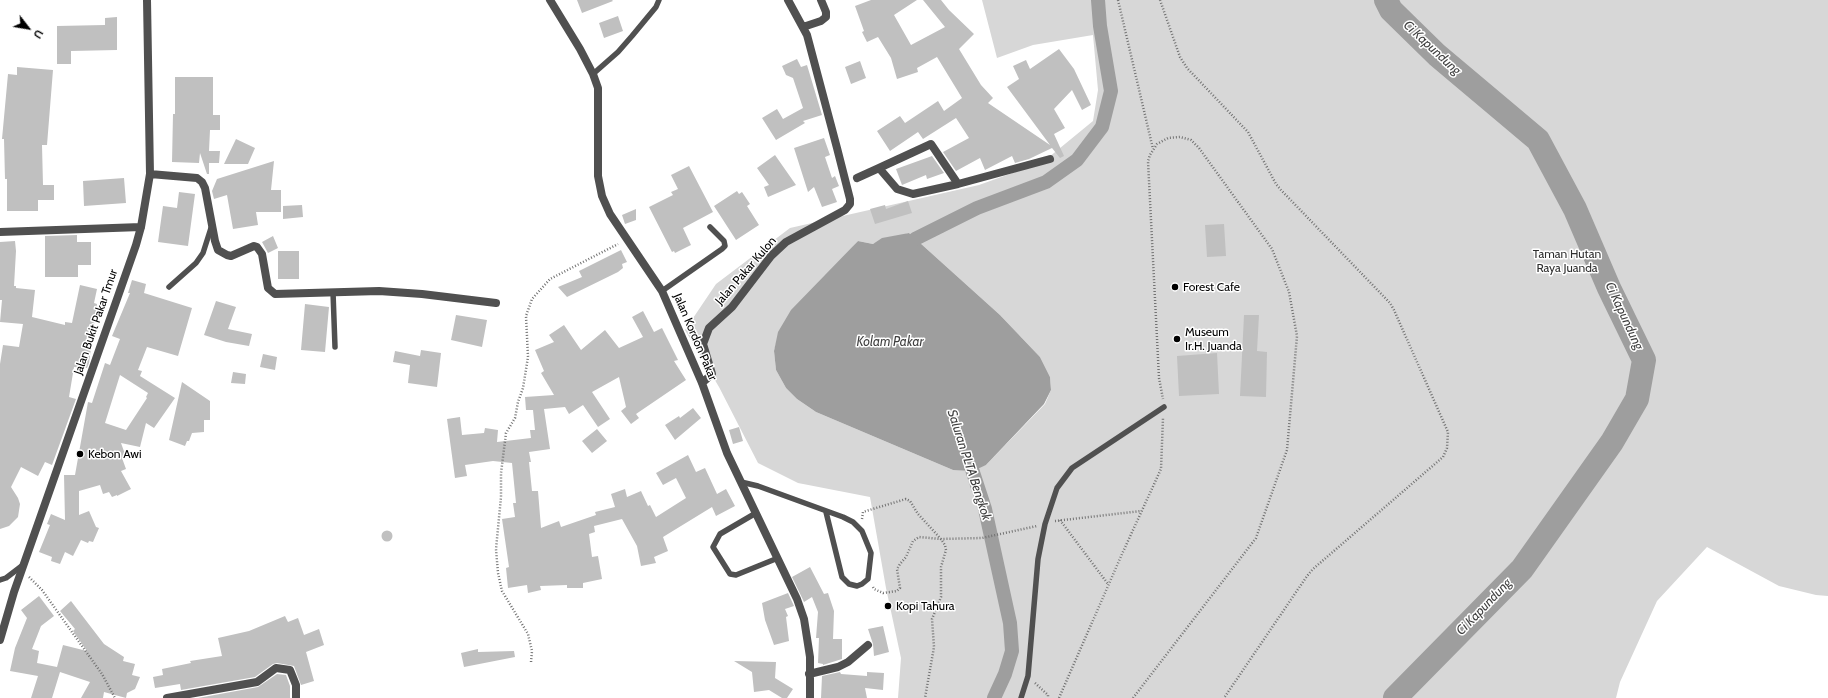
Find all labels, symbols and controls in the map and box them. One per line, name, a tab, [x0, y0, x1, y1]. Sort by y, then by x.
north arrow	[8, 8, 48, 48]
water label: Ci Kapundung	[1400, 17, 1464, 79]
text: U	[30, 27, 46, 41]
street label: Jalan Pakar Kulon	[712, 234, 780, 308]
park label: Taman Hutan Raya Juanda	[1533, 247, 1601, 275]
street label: Jalan Bukit Pakar Tmur	[71, 267, 121, 377]
place label: Forest Cafe	[1183, 280, 1240, 294]
water label: Ci Kapundung	[1602, 280, 1646, 352]
marker: Forest Cafe	[1170, 282, 1180, 292]
street label: Jalan Kordon Pakar	[670, 291, 720, 383]
place label: Museum Ir.H. Juanda	[1185, 325, 1242, 353]
water label: Kolam Pakar	[857, 334, 923, 350]
marker: Museum Ir.H. Juanda	[1172, 334, 1182, 344]
water label: Saluran PLTA Bengkok	[944, 408, 994, 522]
place label: Kebon Awi	[88, 447, 141, 461]
marker: Kebon Awi	[75, 449, 85, 459]
water label: Ci Kapundung	[1453, 575, 1515, 639]
place label: Kopi Tahura	[896, 599, 955, 613]
marker: Kopi Tahura	[883, 601, 893, 611]

